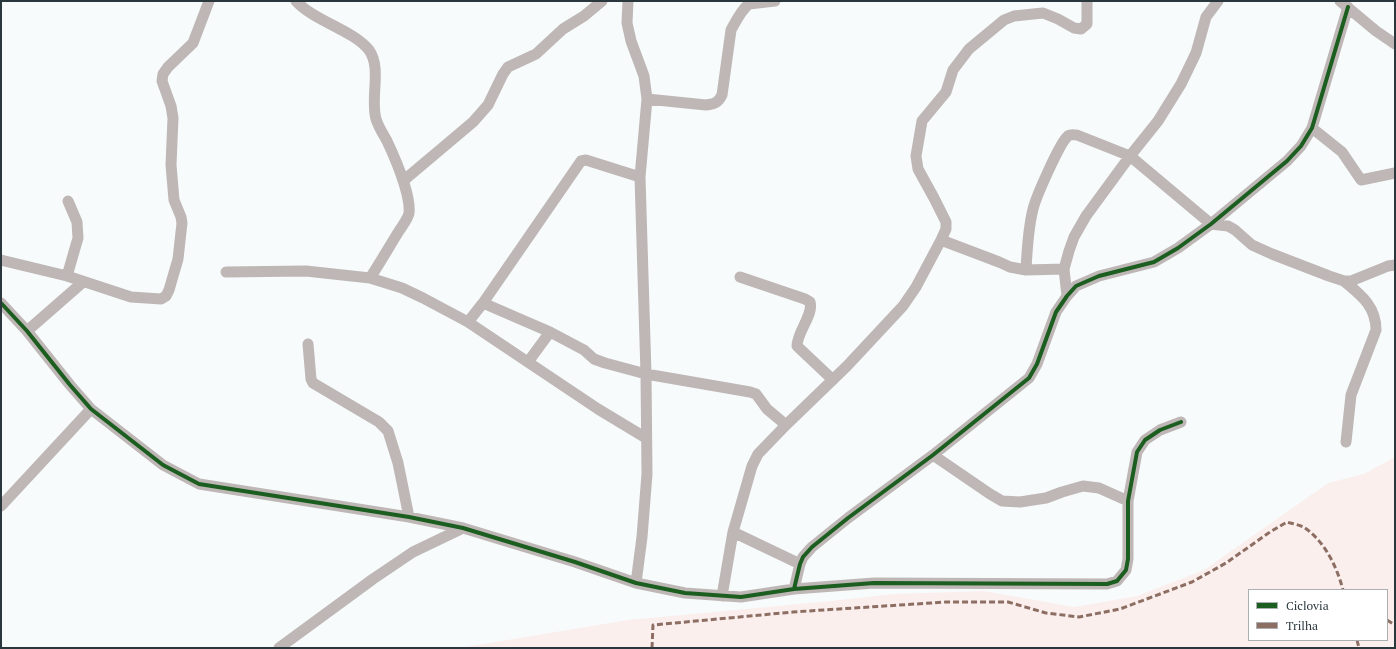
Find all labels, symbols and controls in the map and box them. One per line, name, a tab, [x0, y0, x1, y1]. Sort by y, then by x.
legend	[1248, 589, 1388, 641]
text: Ciclovia	[1286, 598, 1329, 613]
text: Trilha	[1286, 618, 1318, 633]

